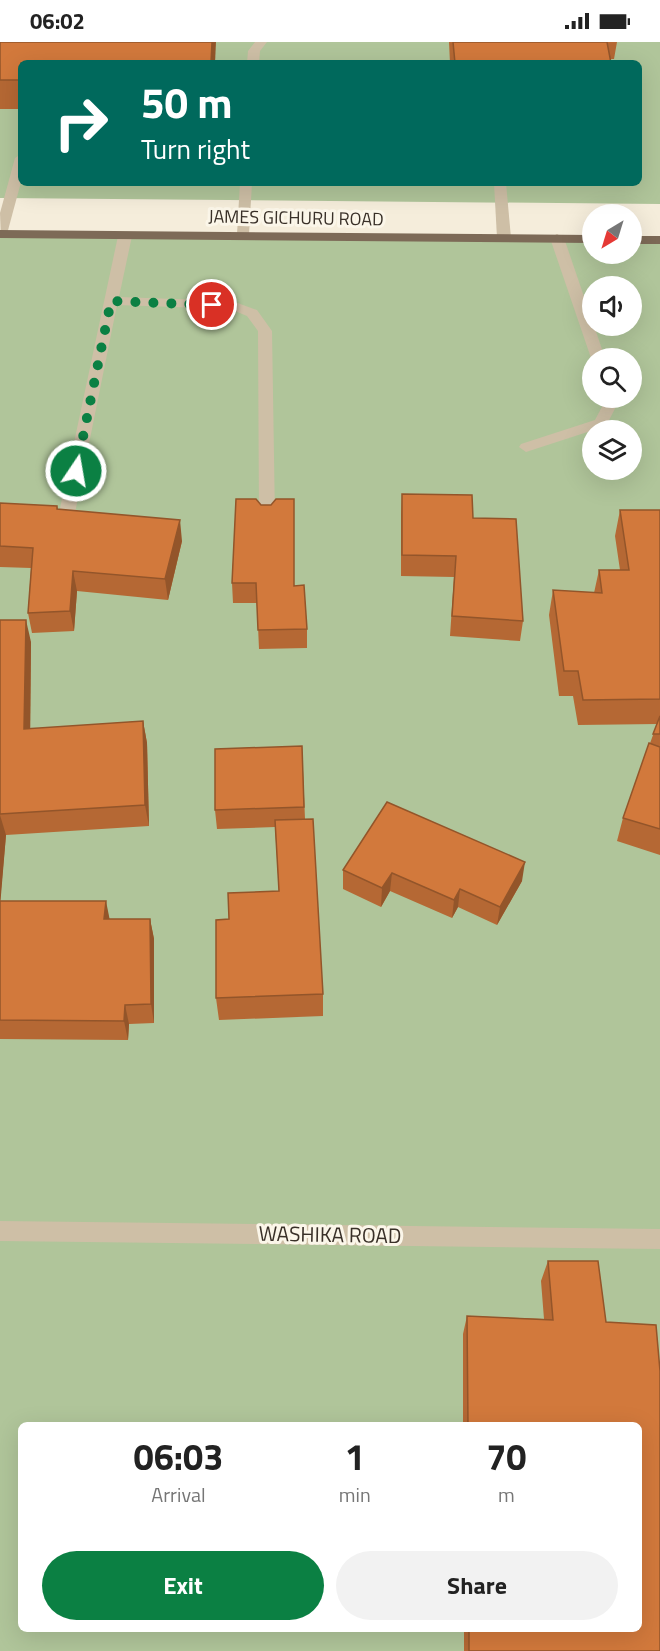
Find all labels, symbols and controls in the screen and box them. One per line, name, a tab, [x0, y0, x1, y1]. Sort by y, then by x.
text: 06:02	[30, 4, 85, 38]
text: 50 m	[141, 70, 233, 134]
icon: right	[42, 84, 120, 162]
text: Turn right	[141, 128, 250, 169]
street label: JAMES GICHURU ROAD	[208, 202, 384, 233]
north arrow	[582, 204, 642, 264]
map controls	[582, 204, 642, 480]
button: sound	[582, 276, 642, 336]
pin	[186, 279, 237, 330]
icon: arrive	[195, 288, 228, 321]
button: search	[582, 348, 642, 408]
button: layers	[582, 420, 642, 480]
position arrow	[44, 439, 108, 503]
street label: WASHIKA ROAD	[258, 1217, 402, 1251]
text: 06:03	[133, 1429, 223, 1484]
text: 1	[345, 1429, 365, 1484]
text: 70	[486, 1429, 526, 1484]
text: Arrival	[151, 1479, 206, 1510]
text: min	[339, 1479, 371, 1510]
text: m	[498, 1479, 515, 1510]
button: Exit	[42, 1551, 324, 1620]
button: Share	[336, 1551, 618, 1620]

